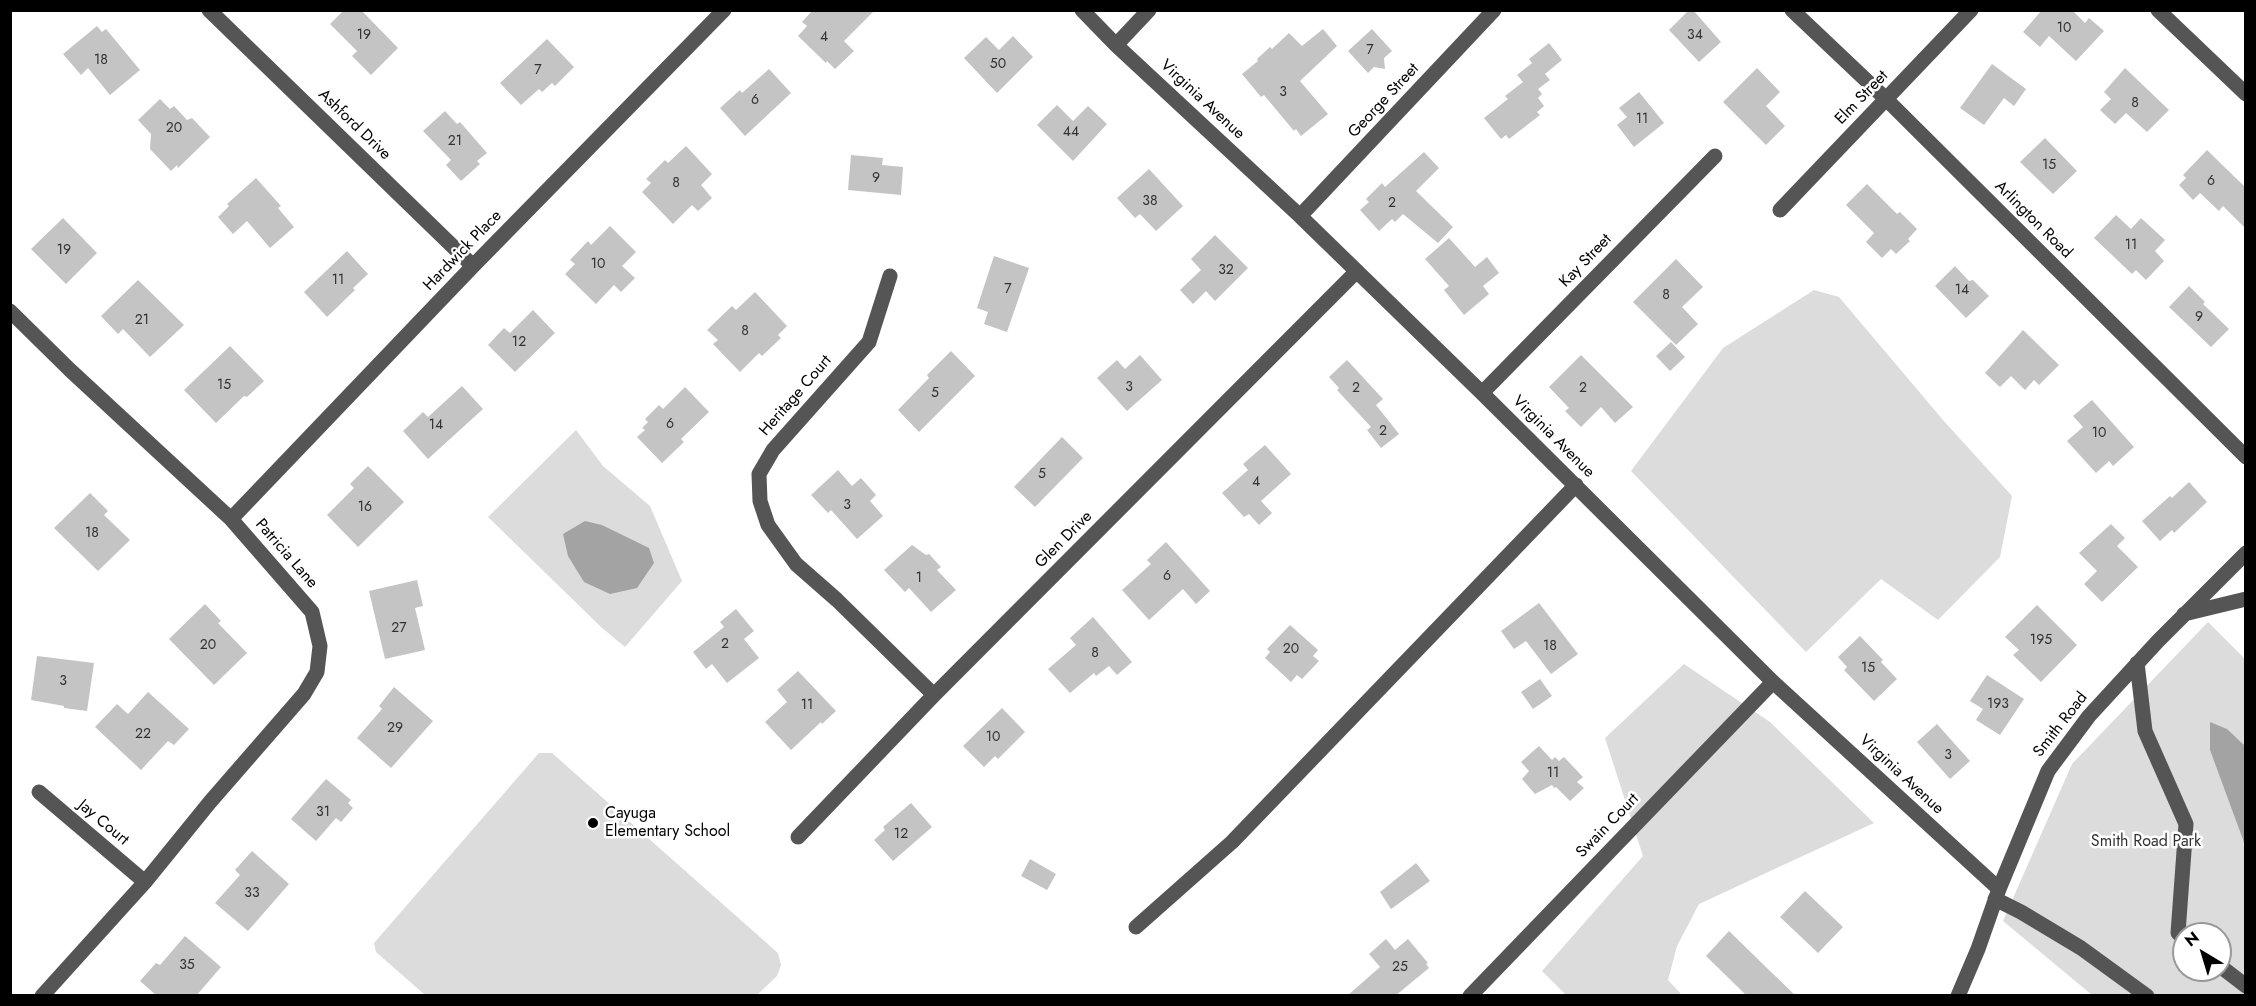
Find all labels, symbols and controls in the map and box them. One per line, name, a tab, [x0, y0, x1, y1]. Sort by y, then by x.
house number: 10	[2057, 21, 2071, 37]
house number: 19	[357, 28, 371, 44]
house number: 34	[1687, 28, 1703, 44]
house number: 4	[820, 30, 828, 46]
house number: 7	[1366, 43, 1374, 59]
house number: 18	[94, 53, 108, 69]
street label: Virginia Avenue	[1156, 56, 1248, 144]
house number: 50	[990, 57, 1006, 73]
street label: George Street	[1345, 60, 1423, 142]
house number: 7	[534, 63, 542, 79]
street label: Elm Street	[1831, 67, 1893, 129]
house number: 3	[1279, 85, 1287, 101]
street label: Ashford Drive	[314, 86, 394, 164]
house number: 6	[751, 93, 759, 109]
house number: 8	[2131, 96, 2139, 112]
house number: 11	[1636, 112, 1648, 128]
house number: 20	[166, 121, 182, 137]
house number: 44	[1063, 125, 1079, 141]
house number: 21	[448, 134, 462, 150]
house number: 15	[2042, 158, 2056, 174]
house number: 9	[872, 171, 880, 187]
house number: 6	[2207, 174, 2215, 190]
house number: 8	[672, 176, 680, 192]
street label: Arlington Road	[1990, 177, 2076, 263]
house number: 38	[1142, 194, 1158, 210]
house number: 2	[1388, 196, 1396, 212]
street label: Hardwick Place	[420, 207, 506, 295]
street label: Kay Street	[1556, 230, 1616, 292]
house number: 11	[2125, 238, 2137, 254]
house number: 19	[57, 243, 71, 259]
house number: 10	[591, 257, 605, 273]
house number: 32	[1218, 263, 1234, 279]
house number: 11	[332, 273, 344, 289]
house number: 7	[1004, 282, 1012, 298]
house number: 14	[1955, 283, 1969, 299]
house number: 8	[1662, 288, 1670, 304]
house number: 9	[2195, 310, 2203, 326]
house number: 21	[135, 313, 149, 329]
house number: 8	[741, 324, 749, 340]
house number: 12	[512, 335, 526, 351]
street label: Heritage Court	[756, 352, 836, 440]
house number: 15	[217, 378, 231, 394]
house number: 3	[1125, 380, 1133, 396]
house number: 2	[1352, 381, 1360, 397]
house number: 2	[1579, 381, 1587, 397]
house number: 5	[931, 386, 939, 402]
street label: Virginia Avenue	[1508, 392, 1598, 482]
house number: 6	[666, 417, 674, 433]
house number: 14	[429, 418, 443, 434]
house number: 2	[1379, 424, 1387, 440]
house number: 10	[2092, 426, 2106, 442]
house number: 5	[1038, 467, 1046, 483]
house number: 4	[1252, 475, 1260, 491]
house number: 3	[843, 498, 851, 514]
house number: 16	[358, 500, 372, 516]
street label: Glen Drive	[1031, 507, 1097, 573]
street label: Patricia Lane	[251, 516, 321, 592]
house number: 18	[85, 526, 99, 542]
house number: 6	[1163, 569, 1171, 585]
house number: 1	[916, 571, 922, 587]
house number: 27	[391, 621, 407, 637]
house number: 195	[2030, 633, 2052, 649]
house number: 2	[721, 637, 729, 653]
house number: 20	[200, 638, 216, 654]
house number: 18	[1543, 639, 1557, 655]
house number: 20	[1283, 642, 1299, 658]
house number: 8	[1091, 646, 1099, 662]
house number: 15	[1861, 661, 1875, 677]
house number: 3	[59, 674, 67, 690]
street label: Smith Road	[2030, 689, 2092, 761]
house number: 193	[1987, 697, 2009, 713]
house number: 11	[801, 698, 813, 714]
house number: 29	[387, 721, 403, 737]
house number: 22	[135, 727, 151, 743]
house number: 10	[986, 730, 1000, 746]
street label: Virginia Avenue	[1855, 731, 1947, 819]
house number: 3	[1944, 748, 1952, 764]
house number: 11	[1547, 766, 1559, 782]
street label: Swain Court	[1573, 790, 1643, 862]
street label: Jay Court	[74, 796, 132, 850]
place label: Cayuga Elementary School	[605, 804, 730, 842]
house number: 31	[316, 805, 330, 821]
marker: Cayuga Elementary School	[586, 816, 600, 830]
house number: 12	[894, 827, 908, 843]
park label: Smith Road Park	[2091, 832, 2201, 852]
house number: 33	[244, 886, 260, 902]
north arrow	[2172, 922, 2232, 982]
text: N	[2180, 926, 2204, 952]
house number: 35	[179, 958, 195, 974]
house number: 25	[1392, 960, 1408, 976]

